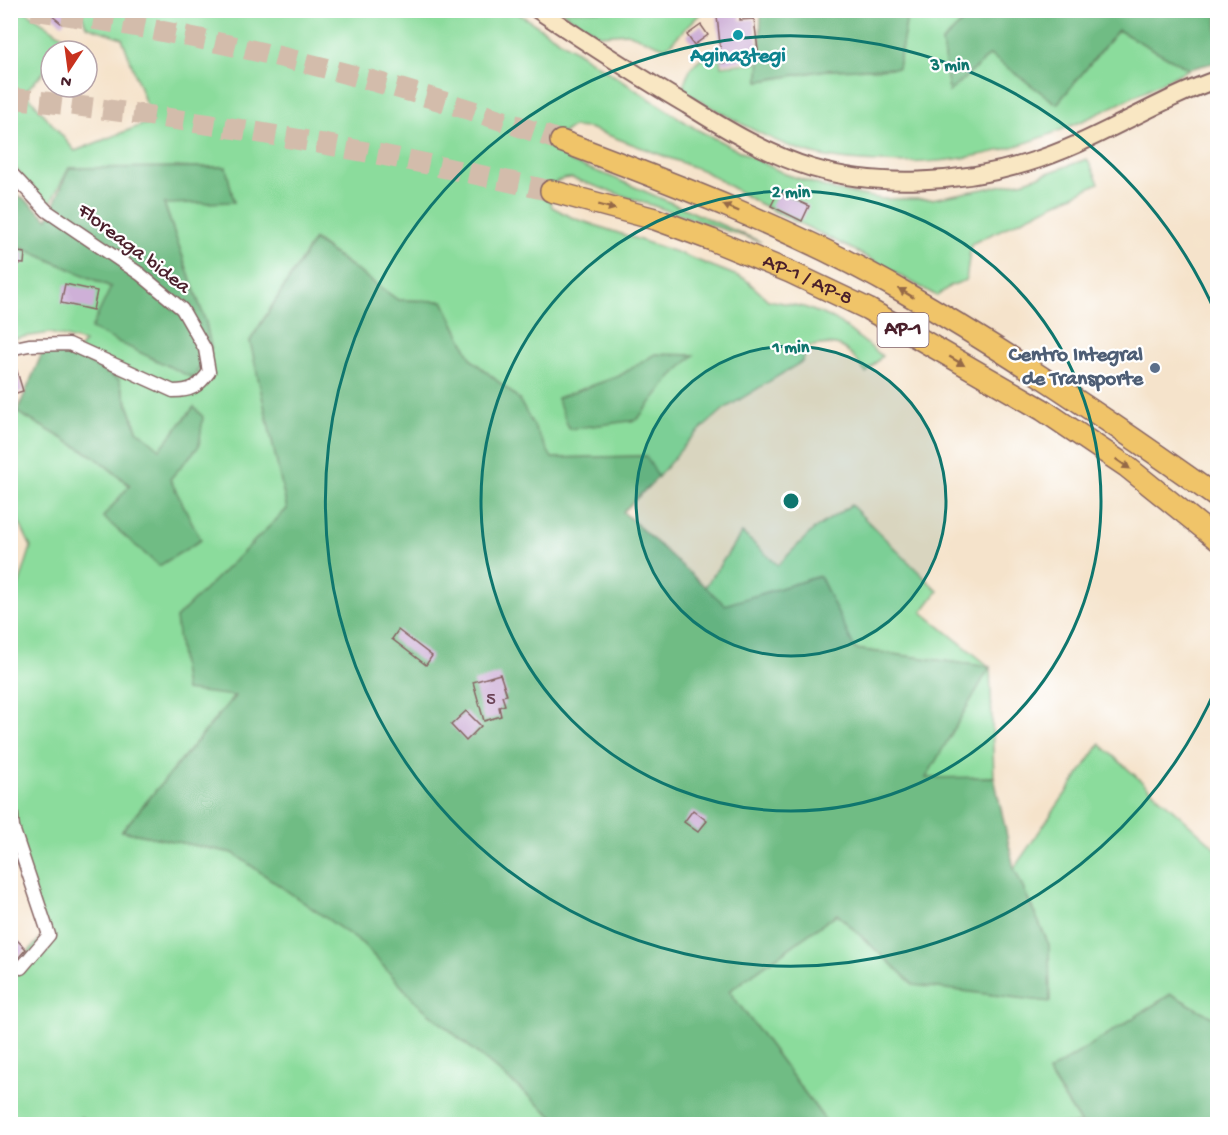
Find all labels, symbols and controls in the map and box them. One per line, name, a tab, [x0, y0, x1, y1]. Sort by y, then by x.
marker: Aginaztegi	[731, 28, 745, 42]
north arrow	[39, 39, 99, 99]
place label: Aginaztegi	[689, 45, 786, 70]
text: 3 min	[930, 56, 970, 77]
text: N	[59, 70, 74, 91]
text: 2 min	[772, 183, 811, 204]
street label: Floreaga bidea	[71, 199, 196, 301]
one-way arrow	[598, 202, 617, 212]
one-way arrow	[721, 203, 739, 213]
street label: AP-1 / AP-8	[759, 249, 856, 312]
one-way arrow	[898, 288, 914, 299]
road number: AP-1	[878, 313, 928, 347]
text: 1 min	[772, 338, 810, 359]
place label: Centro Integral de Transporte	[1008, 344, 1144, 393]
one-way arrow	[949, 356, 966, 366]
marker: Centro Integral de Transporte	[1148, 361, 1162, 375]
one-way arrow	[1115, 458, 1131, 470]
centre of rings	[781, 491, 801, 511]
house number: 5	[486, 690, 496, 711]

